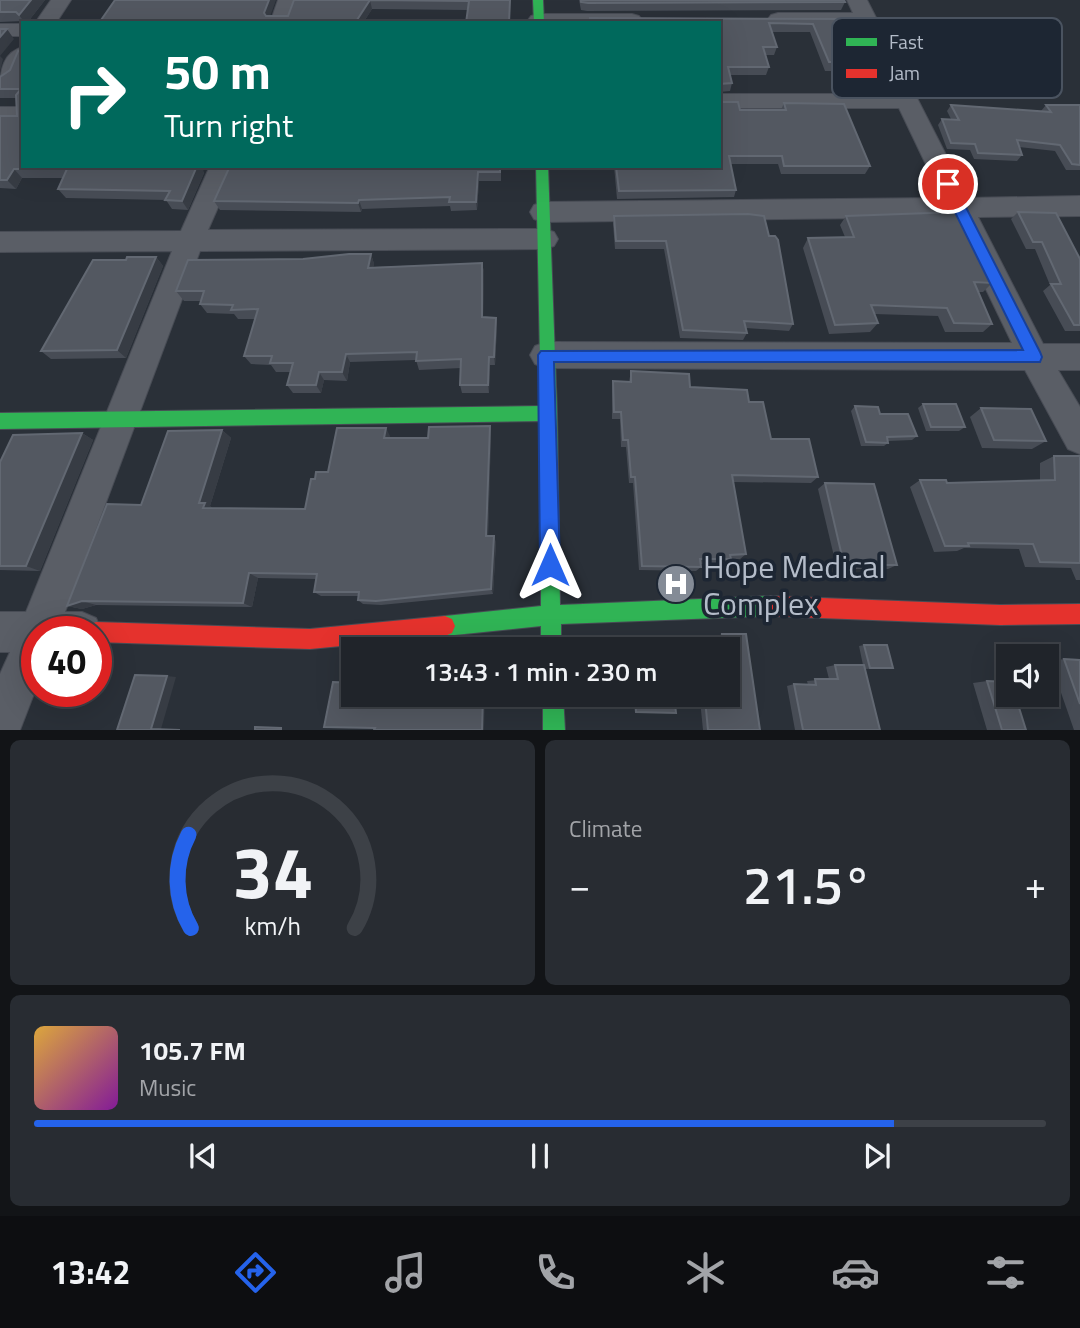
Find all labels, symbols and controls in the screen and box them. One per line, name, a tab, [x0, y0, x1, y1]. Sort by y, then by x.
legend	[832, 18, 1062, 98]
text: Fast	[889, 27, 924, 56]
text: 50 m	[164, 33, 271, 108]
icon: right	[49, 49, 140, 140]
text: Jam	[889, 58, 920, 87]
text: Turn right	[164, 101, 293, 149]
pin	[918, 154, 978, 214]
icon: arrive	[929, 165, 967, 203]
position arrow	[513, 528, 587, 602]
place label: Hope Medical Complex	[703, 542, 886, 627]
hospital icon: Hope Medical Complex	[655, 563, 697, 605]
speed limit sign: 40	[21, 616, 112, 707]
map controls	[996, 644, 1059, 707]
button: sound	[996, 644, 1059, 707]
text: 13:43 · 1 min · 230 m	[424, 652, 657, 691]
text: Climate	[569, 811, 642, 846]
text: 34	[232, 817, 313, 927]
text: 21.5°	[743, 845, 872, 924]
text: −	[569, 856, 590, 914]
text: +	[1025, 856, 1046, 914]
text: km/h	[244, 907, 301, 945]
text: 105.7 FM	[139, 1031, 246, 1070]
text: Music	[139, 1070, 196, 1105]
icon: previous	[184, 1137, 222, 1175]
icon: pause	[521, 1137, 559, 1175]
icon: next	[858, 1137, 896, 1175]
text: 13:42	[50, 1248, 130, 1296]
icon: directions	[231, 1248, 280, 1297]
icon: music	[381, 1248, 430, 1297]
icon: phone	[531, 1248, 580, 1297]
icon: climate	[681, 1248, 730, 1297]
icon: car	[831, 1248, 880, 1297]
icon: filters	[981, 1248, 1030, 1297]

